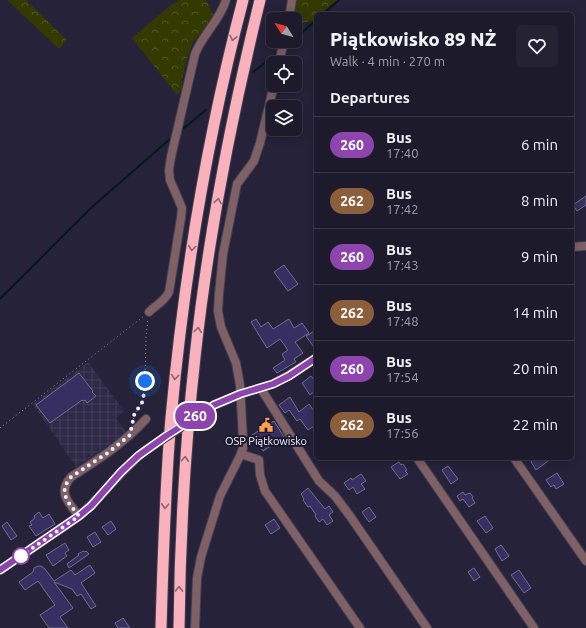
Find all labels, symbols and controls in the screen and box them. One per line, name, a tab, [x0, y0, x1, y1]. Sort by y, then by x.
north arrow	[266, 12, 302, 48]
map controls	[266, 12, 302, 136]
button: heart	[516, 25, 558, 67]
text: Piątkowisko 89 NŻ	[330, 28, 496, 50]
one-way arrow	[230, 35, 238, 41]
text: Walk · 4 min · 270 m	[330, 54, 445, 68]
button: locate	[266, 56, 302, 92]
text: Departures	[330, 89, 410, 106]
button: layers	[266, 100, 302, 136]
text: Bus	[386, 129, 412, 146]
text: 6 min	[521, 136, 558, 153]
text: 260	[340, 137, 364, 153]
text: 17:40	[386, 146, 419, 160]
text: Bus	[386, 185, 412, 202]
text: 8 min	[521, 192, 558, 209]
text: 262	[340, 193, 364, 209]
one-way arrow	[213, 198, 221, 204]
text: 17:42	[386, 202, 419, 216]
text: Bus	[386, 241, 412, 258]
one-way arrow	[188, 245, 197, 251]
text: 9 min	[521, 248, 558, 265]
text: 260	[340, 249, 364, 265]
text: 17:43	[386, 258, 419, 272]
text: Bus	[386, 297, 412, 314]
text: 14 min	[512, 304, 558, 321]
text: 262	[340, 305, 364, 321]
text: 17:48	[386, 314, 419, 328]
one-way arrow	[193, 327, 202, 333]
text: Bus	[386, 353, 412, 370]
text: 20 min	[512, 360, 558, 377]
text: 260	[340, 361, 364, 377]
text: 17:54	[386, 370, 419, 384]
your location	[135, 371, 155, 391]
one-way arrow	[171, 374, 180, 380]
line badge: 260	[172, 403, 218, 429]
text: 260	[183, 408, 207, 424]
text: Bus	[386, 409, 412, 426]
text: 22 min	[512, 416, 558, 433]
public building icon: OSP Piątkowisko	[258, 417, 274, 433]
text: 262	[340, 417, 364, 433]
text: 17:56	[386, 426, 419, 440]
place label: OSP Piątkowisko	[225, 435, 307, 447]
one-way arrow	[181, 456, 190, 462]
one-way arrow	[161, 503, 170, 509]
unlabelled marker	[12, 547, 30, 565]
one-way arrow	[175, 586, 183, 592]

